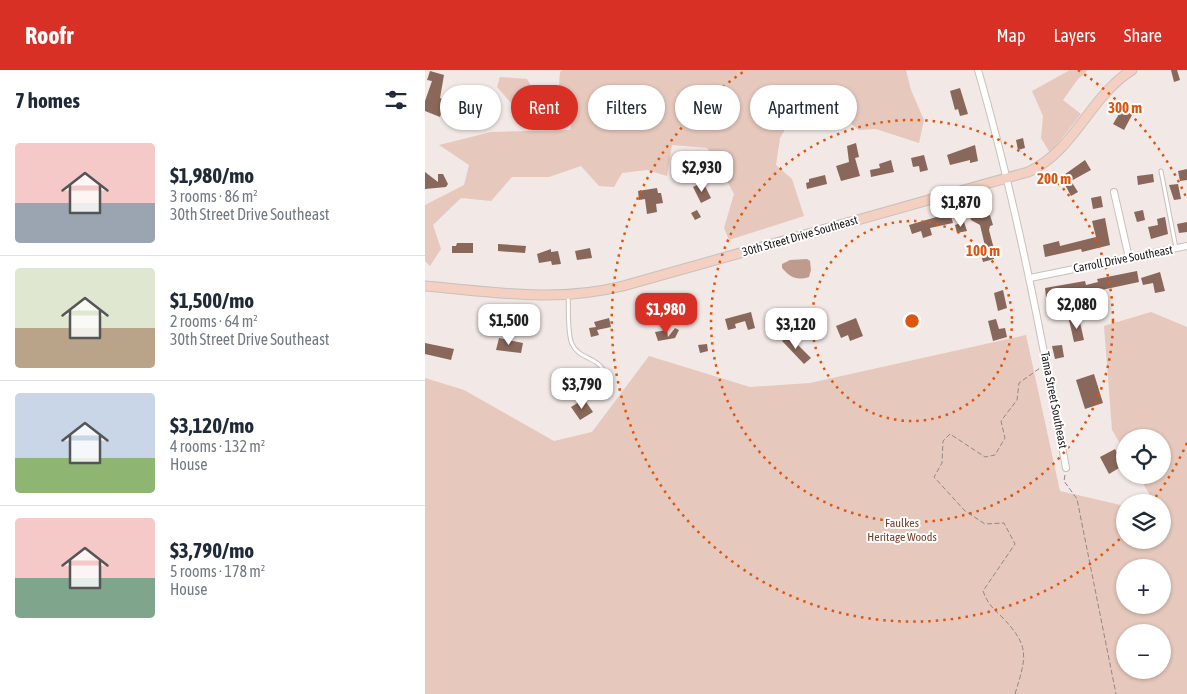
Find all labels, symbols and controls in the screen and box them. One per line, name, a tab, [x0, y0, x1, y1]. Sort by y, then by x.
text: Roofr	[25, 22, 73, 49]
text: Map	[996, 25, 1025, 46]
text: Layers	[1053, 25, 1096, 46]
text: Share	[1124, 25, 1162, 46]
chip: Buy	[440, 85, 501, 130]
chip: Rent	[511, 85, 578, 130]
chip: Filters	[588, 85, 665, 130]
chip: New	[675, 85, 740, 130]
chip: Apartment	[750, 85, 857, 130]
icon: filters	[382, 86, 410, 114]
text: 7 homes	[15, 88, 80, 112]
text: 300 m	[1108, 99, 1142, 116]
pin: $2,930	[661, 150, 743, 193]
text: $2,930	[682, 158, 722, 176]
icon: home	[55, 163, 115, 223]
text: $1,980/mo	[170, 163, 254, 187]
text: 200 m	[1037, 170, 1071, 187]
pin: $1,870	[920, 186, 1002, 228]
text: 3 rooms · 86 m²	[170, 187, 258, 205]
text: $1,870	[941, 193, 981, 211]
text: 30th Street Drive Southeast	[170, 205, 329, 223]
street label: 30th Street Drive Southeast	[741, 213, 860, 259]
text: 100 m	[966, 242, 1000, 259]
street label: Carroll Drive Southeast	[1072, 242, 1174, 276]
icon: home	[55, 288, 115, 348]
text: $1,500/mo	[170, 288, 254, 312]
pin: $2,080	[1036, 288, 1118, 330]
pin: $1,980	[625, 292, 707, 335]
text: $2,080	[1057, 295, 1097, 313]
text: $1,980	[646, 300, 686, 318]
pin: $1,500	[468, 304, 550, 346]
pin: $3,120	[755, 308, 837, 350]
text: $1,500	[489, 311, 529, 329]
text: 2 rooms · 64 m²	[170, 312, 258, 330]
centre of rings	[903, 312, 921, 330]
text: $3,120	[776, 315, 816, 333]
text: 30th Street Drive Southeast	[170, 330, 329, 348]
street label: Tama Street Southeast	[1038, 350, 1070, 450]
pin: $3,790	[541, 368, 623, 410]
text: $3,790	[562, 375, 602, 393]
icon: home	[55, 413, 115, 473]
text: $3,120/mo	[170, 413, 254, 437]
map controls	[1116, 429, 1171, 679]
button: locate	[1116, 429, 1171, 484]
text: 4 rooms · 132 m²	[170, 437, 265, 455]
text: House	[170, 455, 207, 473]
button: layers	[1116, 494, 1171, 549]
park label: Faulkes Heritage Woods	[867, 516, 937, 544]
icon: home	[55, 538, 115, 598]
text: $3,790/mo	[170, 538, 254, 562]
button: +	[1116, 559, 1171, 614]
text: 5 rooms · 178 m²	[170, 562, 265, 580]
text: House	[170, 580, 207, 598]
button: −	[1116, 624, 1171, 679]

